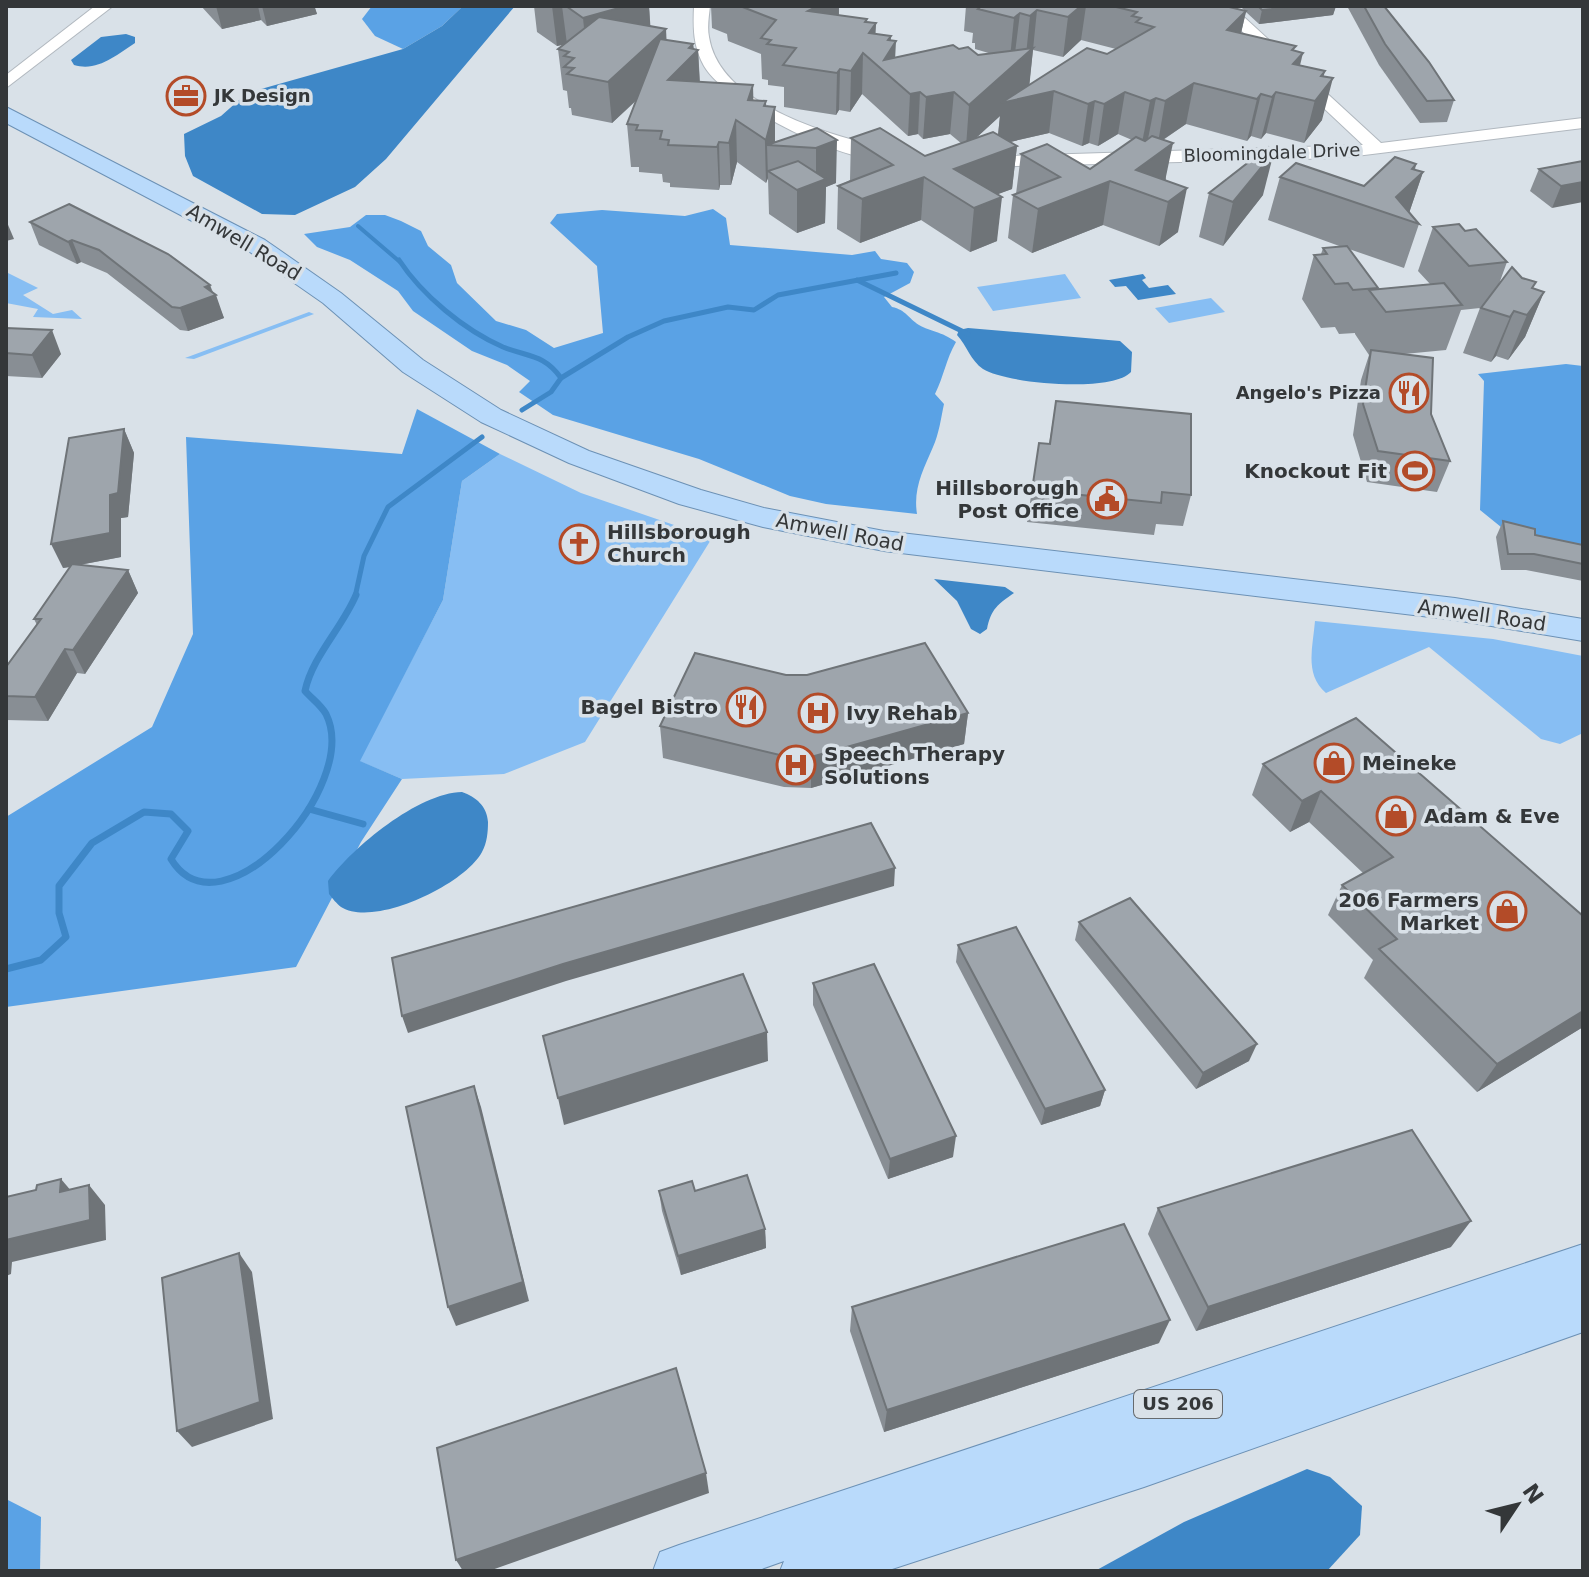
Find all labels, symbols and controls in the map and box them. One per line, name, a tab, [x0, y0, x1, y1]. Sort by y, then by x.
office icon: JK Design	[165, 75, 207, 117]
place label: JK Design	[212, 85, 311, 106]
street label: Bloomingdale Drive	[1183, 139, 1361, 166]
street label: Amwell Road	[182, 198, 306, 286]
restaurant icon: Angelo's Pizza	[1388, 372, 1430, 414]
place label: Angelo's Pizza	[1236, 382, 1381, 403]
sports icon: Knockout Fit	[1394, 450, 1436, 492]
place label: Knockout Fit	[1244, 459, 1387, 483]
place label: Hillsborough Post Office	[935, 476, 1079, 523]
public building icon: Hillsborough Post Office	[1086, 478, 1128, 520]
street label: Amwell Road	[774, 508, 906, 556]
place label: Hillsborough Church	[607, 520, 751, 567]
church icon: Hillsborough Church	[558, 523, 600, 565]
street label: Amwell Road	[1416, 594, 1548, 636]
restaurant icon: Bagel Bistro	[725, 686, 767, 728]
hospital icon: Ivy Rehab	[797, 692, 839, 734]
place label: Bagel Bistro	[580, 695, 718, 719]
place label: Ivy Rehab	[846, 701, 958, 725]
place label: Speech Therapy Solutions	[824, 742, 1005, 789]
shop icon: Meineke	[1313, 742, 1355, 784]
hospital icon: Speech Therapy Solutions	[775, 744, 817, 786]
place label: Meineke	[1362, 751, 1456, 775]
shop icon: Adam & Eve	[1375, 795, 1417, 837]
place label: Adam & Eve	[1424, 804, 1560, 828]
place label: 206 Farmers Market	[1338, 888, 1479, 935]
shop icon: 206 Farmers Market	[1486, 890, 1528, 932]
road number: US 206	[1134, 1390, 1222, 1418]
north arrow	[1477, 1465, 1557, 1545]
text: N	[1517, 1479, 1548, 1509]

